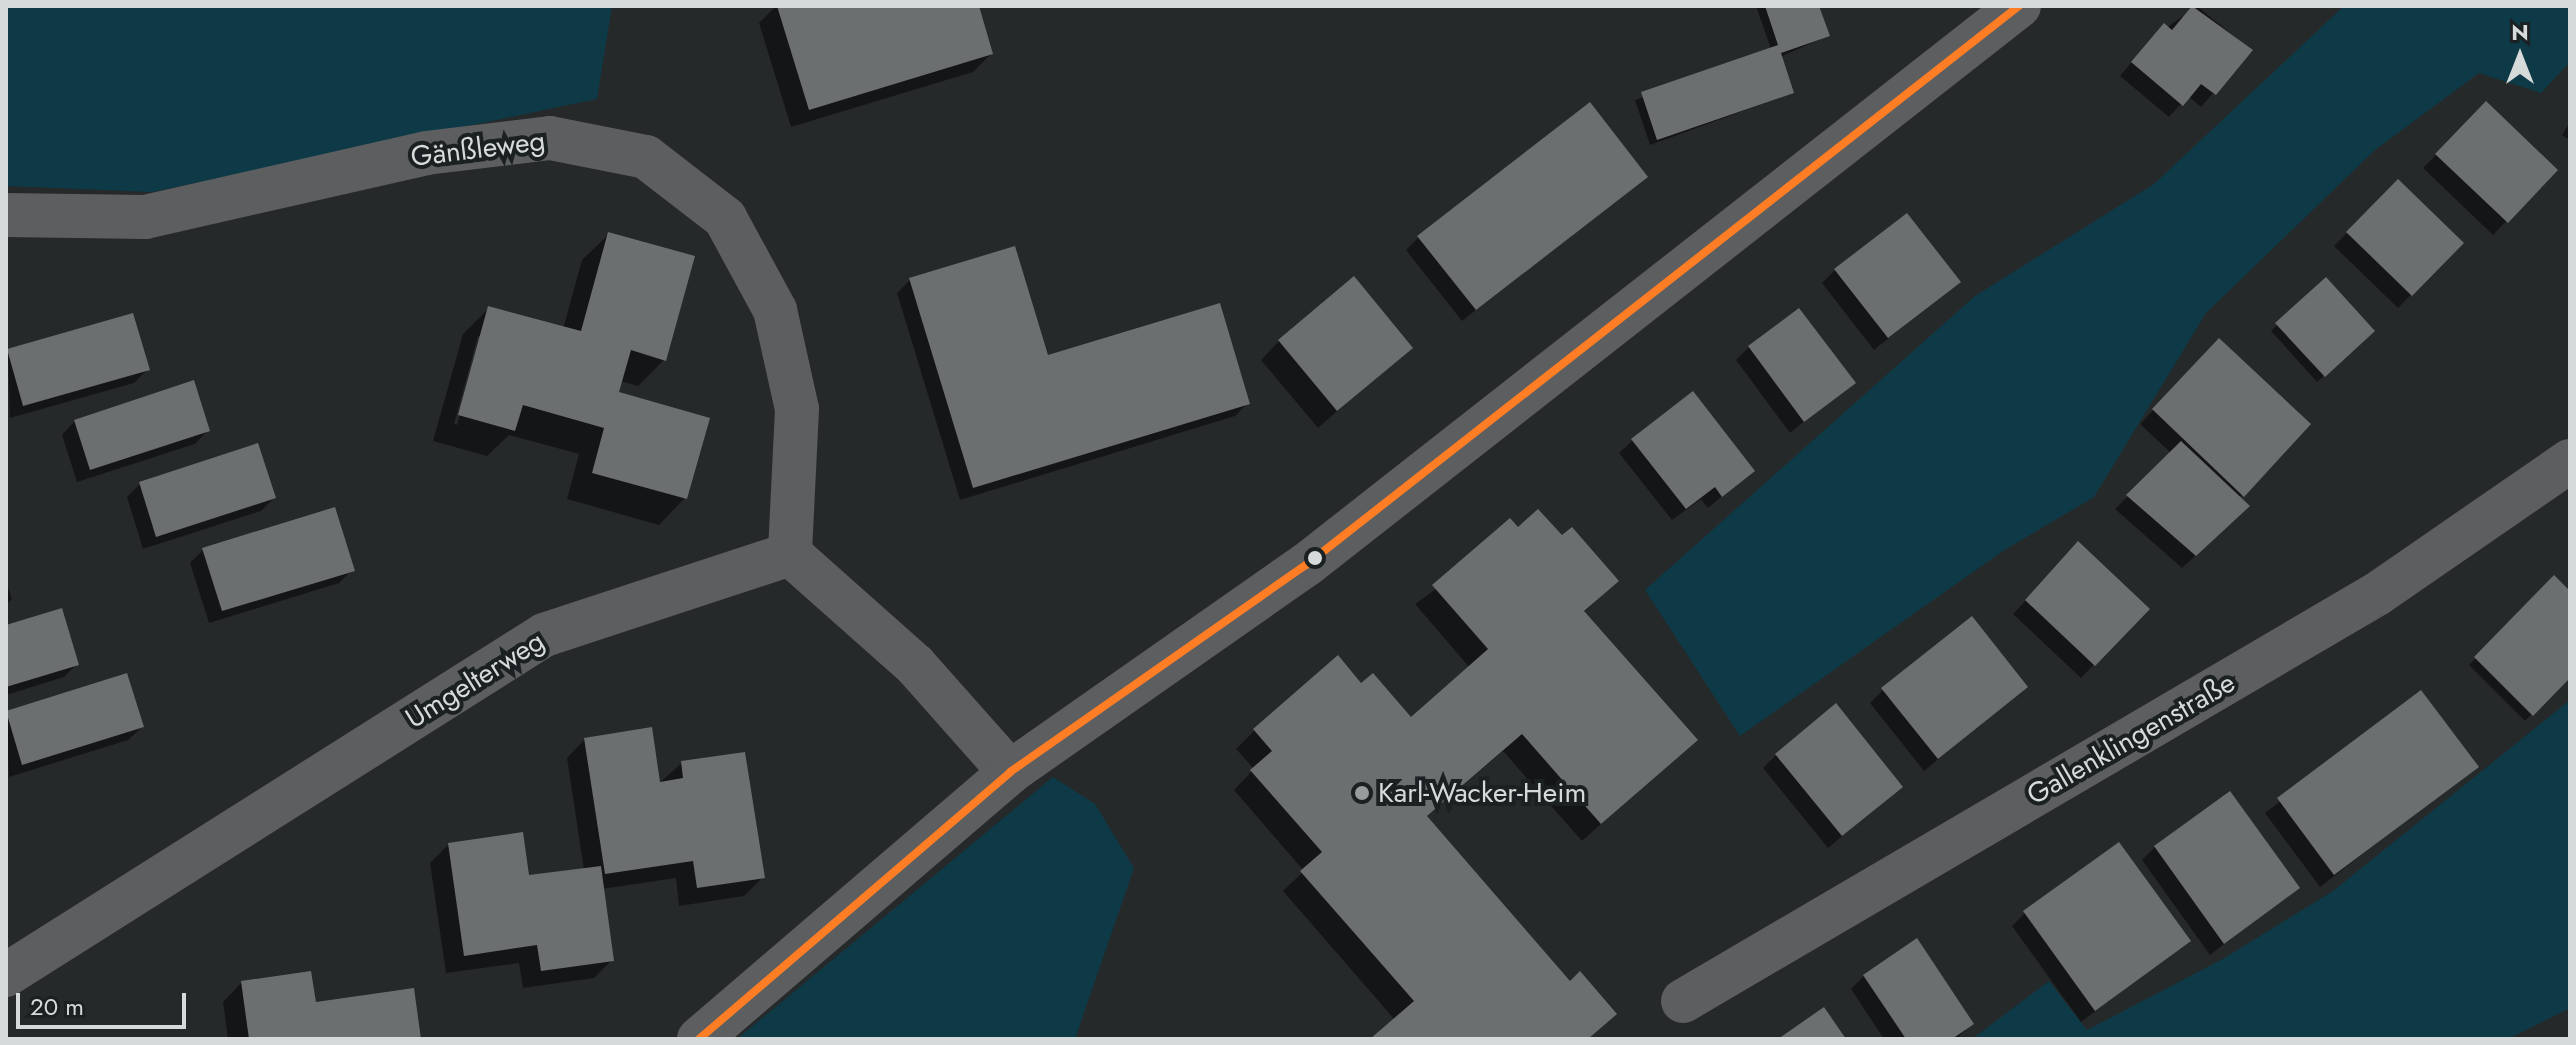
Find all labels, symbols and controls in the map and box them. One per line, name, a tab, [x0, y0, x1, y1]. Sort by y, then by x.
north arrow	[2480, 16, 2560, 96]
text: N	[2511, 16, 2529, 48]
street label: Gänßleweg	[409, 124, 547, 174]
unlabelled marker	[1307, 550, 1323, 566]
street label: Umgelterweg	[400, 624, 550, 736]
street label: Gallenklingenstraße	[2021, 666, 2241, 812]
place label: Karl-Wacker-Heim	[1378, 776, 1586, 810]
marker: Karl-Wacker-Heim	[1353, 784, 1371, 802]
scale bar	[20, 977, 190, 1027]
text: 20 m	[30, 989, 84, 1024]

